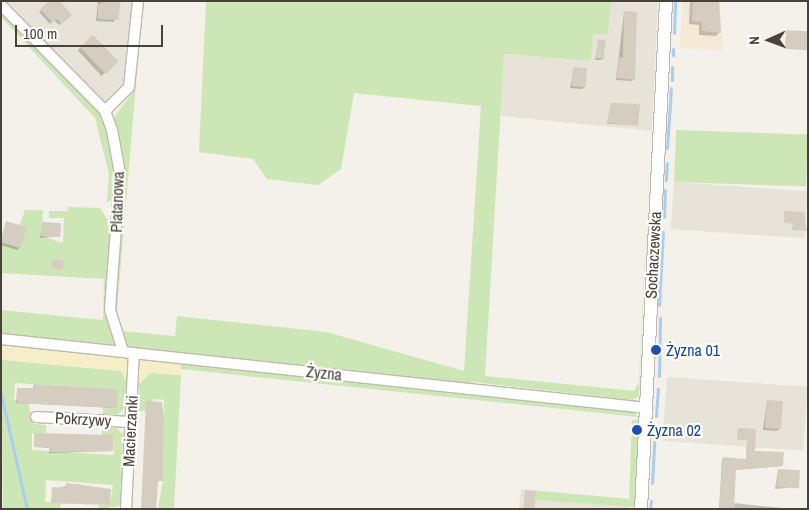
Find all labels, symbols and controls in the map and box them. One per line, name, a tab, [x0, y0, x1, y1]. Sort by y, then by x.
scale bar	[18, 15, 165, 47]
north arrow	[744, 15, 794, 65]
text: 100 m	[23, 23, 57, 44]
text: N	[745, 36, 763, 45]
street label: Platanowa	[106, 171, 128, 233]
street label: Sochaczewska	[641, 211, 665, 299]
place label: Żyzna 01	[666, 340, 720, 360]
marker: Żyzna 01	[650, 344, 662, 356]
street label: Żyzna	[305, 362, 343, 384]
street label: Macierzanki	[119, 395, 141, 467]
street label: Pokrzywy	[54, 408, 112, 430]
place label: Żyzna 02	[647, 420, 701, 440]
marker: Żyzna 02	[631, 424, 643, 436]

